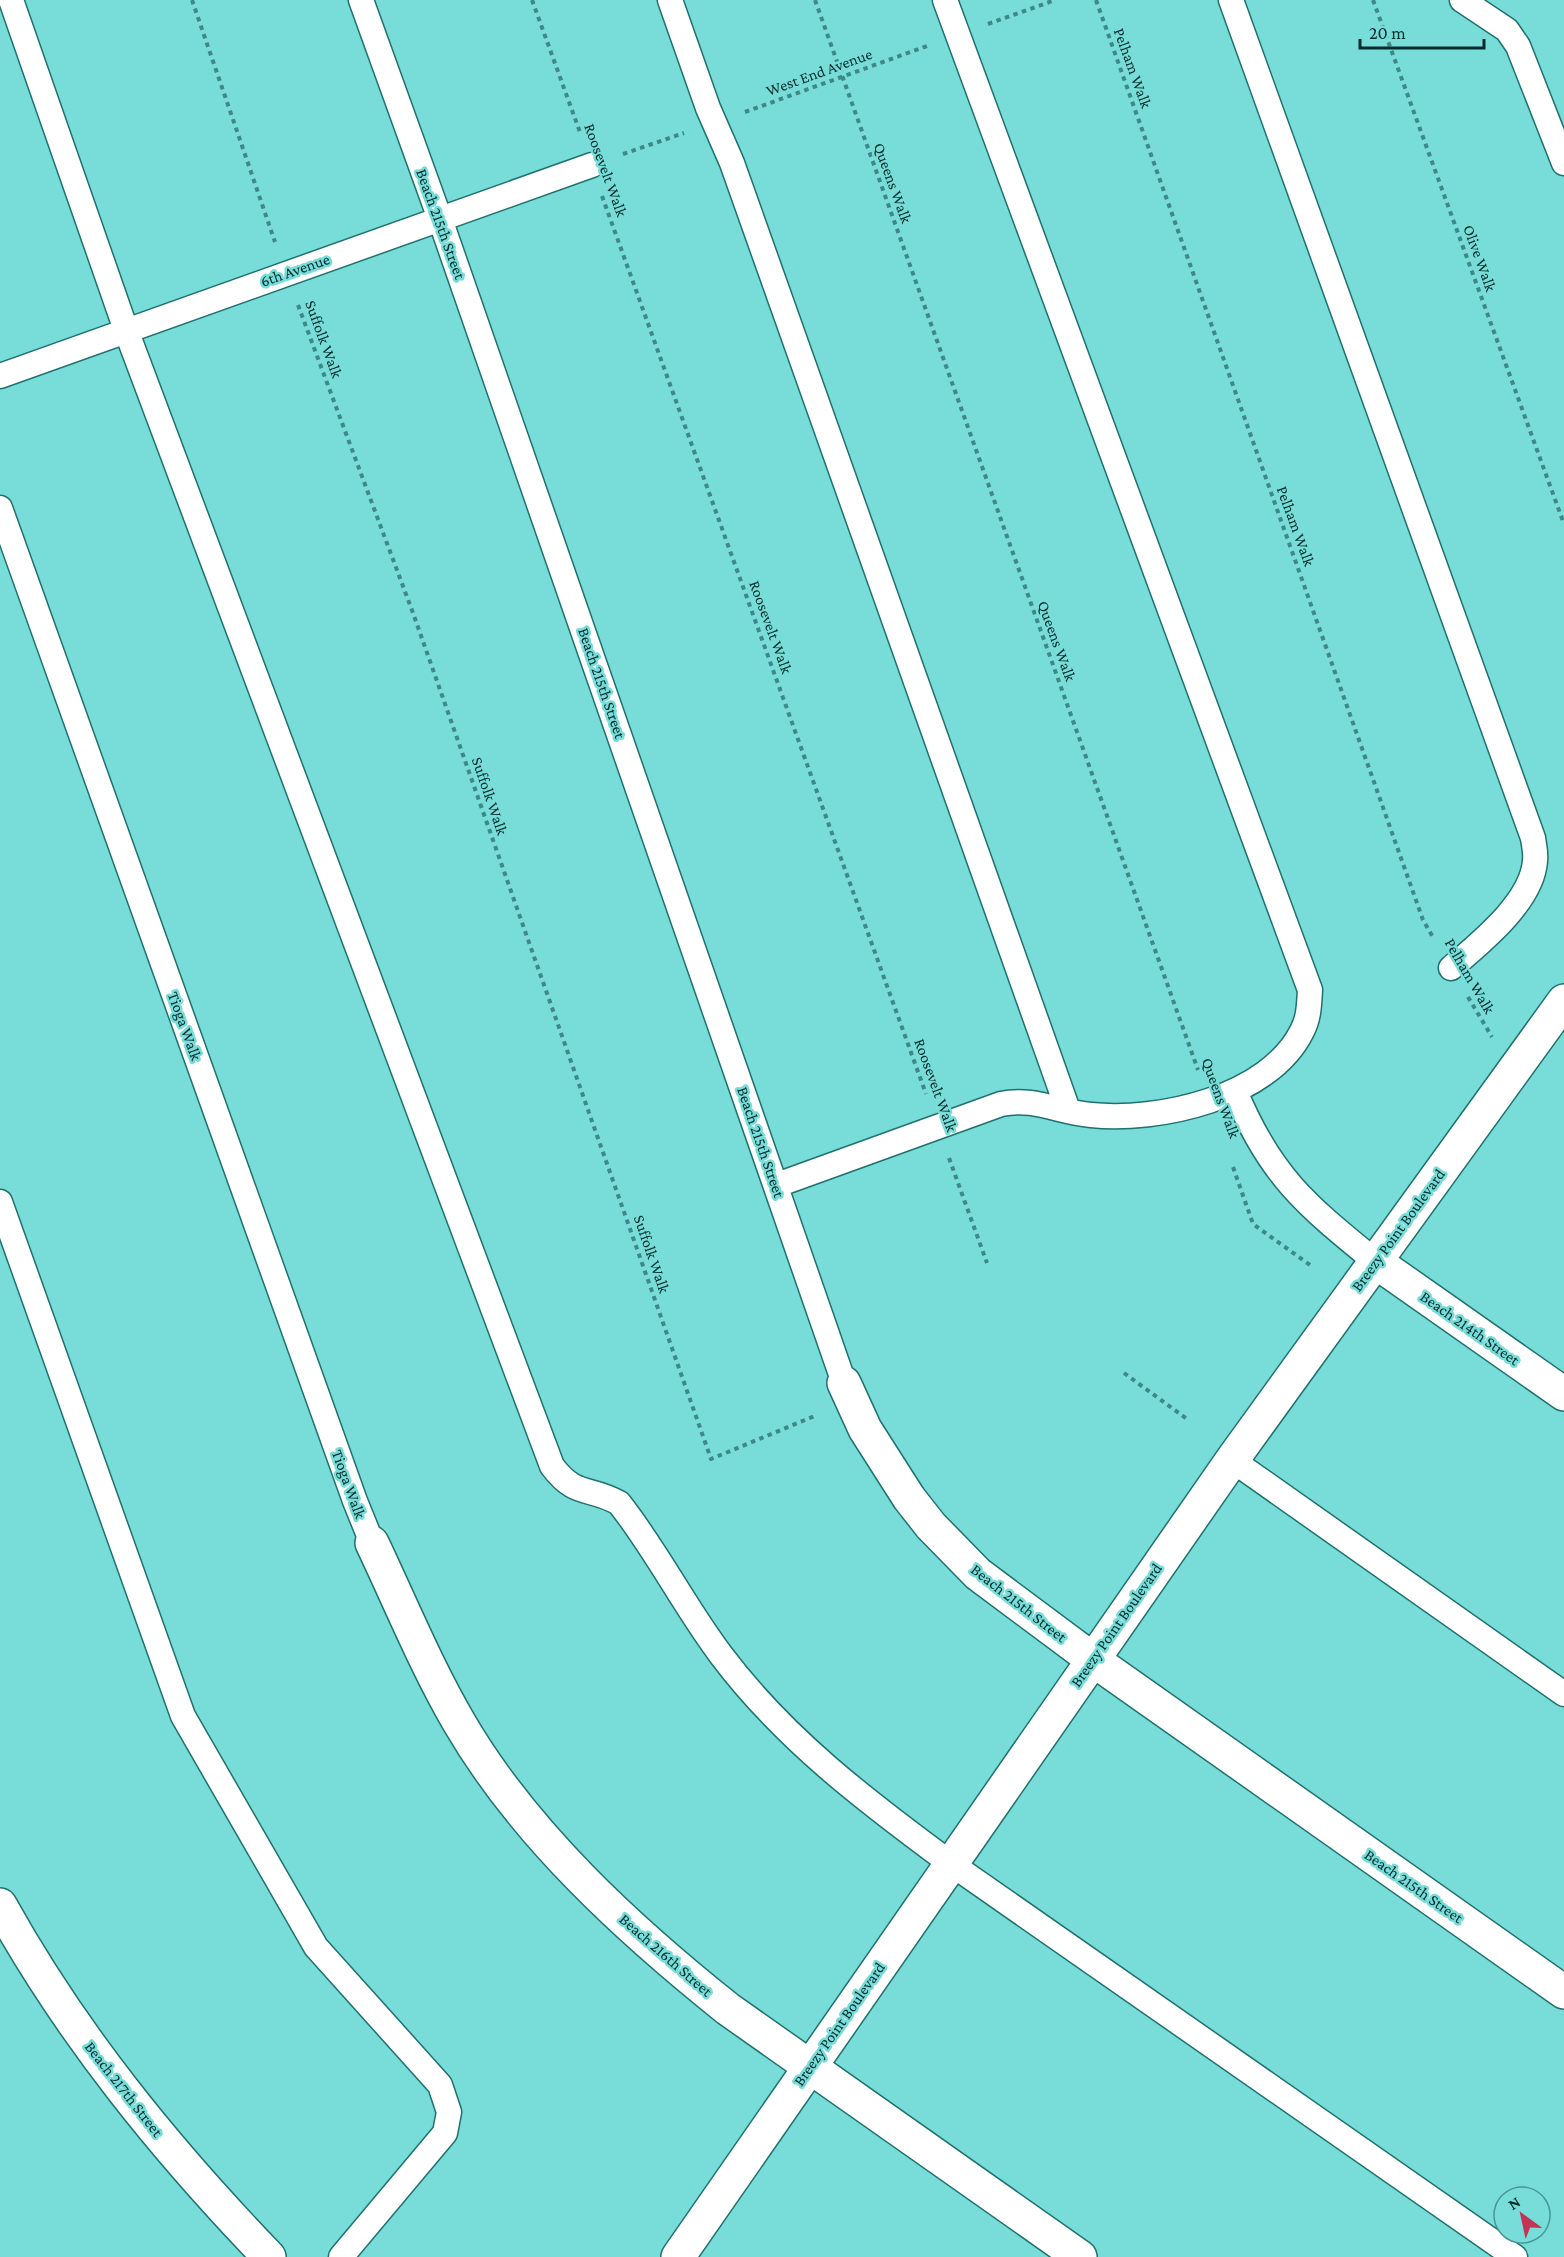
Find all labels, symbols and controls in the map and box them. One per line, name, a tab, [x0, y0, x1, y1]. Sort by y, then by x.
scale bar	[1360, 12, 1484, 50]
text: 20 m	[1369, 23, 1406, 43]
street label: Pelham Walk	[1111, 26, 1155, 111]
street label: West End Avenue	[764, 45, 874, 99]
street label: Roosevelt Walk	[581, 121, 631, 219]
street label: Queens Walk	[871, 140, 916, 226]
street label: Beach 215th Street	[413, 167, 469, 282]
street label: Olive Walk	[1460, 222, 1500, 294]
street label: 6th Avenue	[258, 250, 332, 290]
street label: Suffolk Walk	[302, 298, 346, 380]
street label: Pelham Walk	[1274, 484, 1318, 569]
street label: Roosevelt Walk	[746, 578, 796, 676]
street label: Queens Walk	[1035, 598, 1080, 684]
street label: Beach 215th Street	[575, 625, 629, 741]
street label: Suffolk Walk	[469, 755, 511, 838]
street label: Pelham Walk	[1442, 935, 1499, 1017]
street label: Tioga Walk	[164, 989, 205, 1063]
street label: Roosevelt Walk	[911, 1036, 961, 1134]
street label: Queens Walk	[1199, 1055, 1244, 1141]
street label: Beach 215th Street	[734, 1084, 788, 1200]
street label: Breezy Point Boulevard	[1348, 1165, 1449, 1295]
street label: Suffolk Walk	[631, 1213, 673, 1296]
street label: Beach 214th Street	[1417, 1288, 1523, 1369]
street label: Tioga Walk	[328, 1447, 369, 1521]
street label: Breezy Point Boulevard	[1067, 1560, 1166, 1691]
street label: Beach 215th Street	[968, 1561, 1071, 1646]
street label: Beach 215th Street	[1362, 1846, 1467, 1927]
street label: Beach 216th Street	[616, 1910, 716, 2000]
street label: Breezy Point Boulevard	[790, 1959, 889, 2090]
street label: Beach 217th Street	[82, 2038, 167, 2140]
north arrow	[1492, 2185, 1552, 2245]
text: N	[1505, 2193, 1523, 2213]

